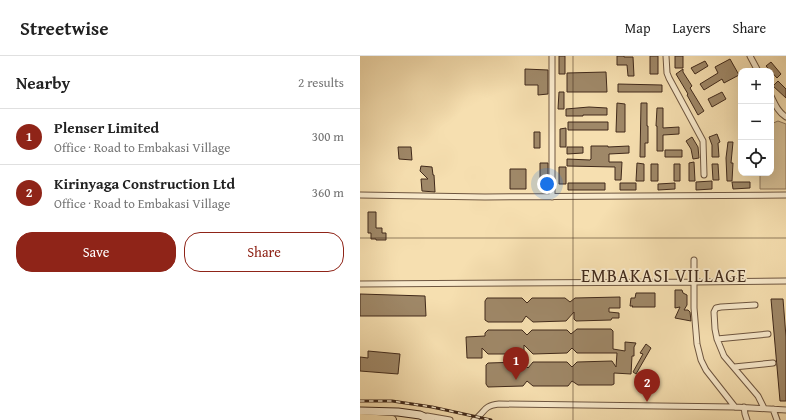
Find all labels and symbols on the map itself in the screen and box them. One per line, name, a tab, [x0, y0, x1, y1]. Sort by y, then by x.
your location	[537, 174, 557, 194]
district label: EMBAKASI VILLAGE	[581, 262, 747, 289]
pin: 1	[503, 347, 529, 380]
pin: 2	[634, 369, 660, 402]

